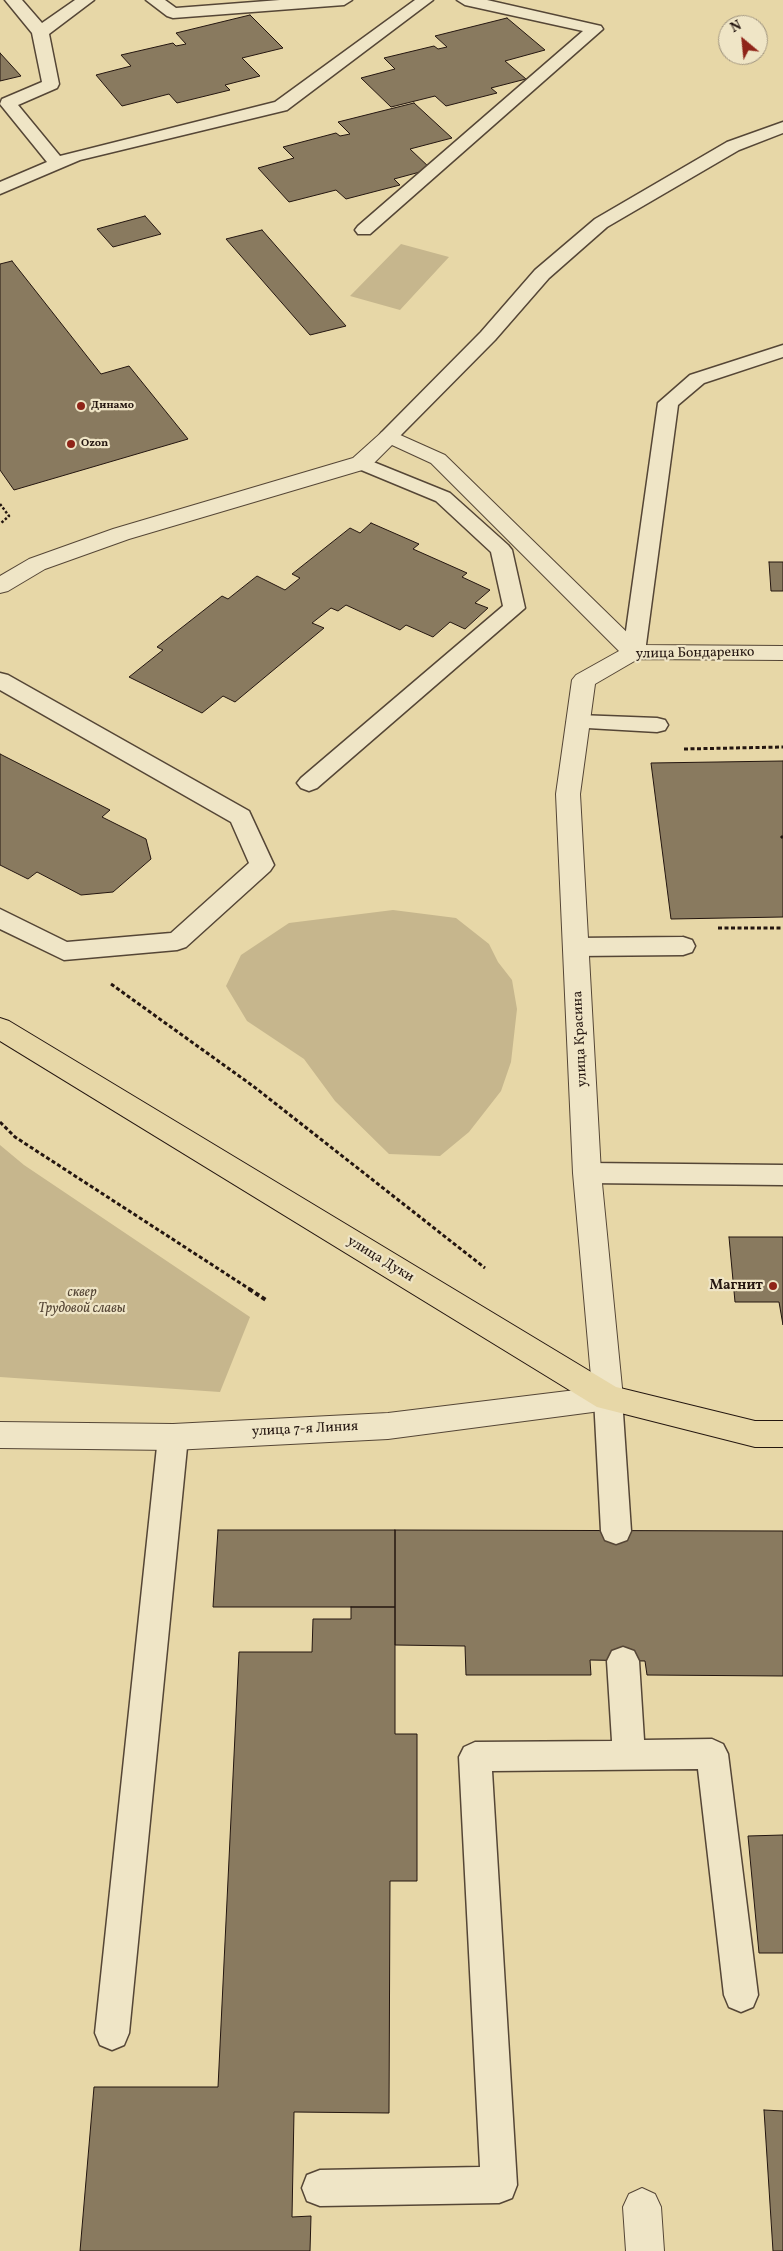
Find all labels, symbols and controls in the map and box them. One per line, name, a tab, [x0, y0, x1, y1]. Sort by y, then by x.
north arrow	[718, 15, 768, 65]
text: N	[727, 16, 745, 38]
place label: Динамо	[91, 399, 134, 413]
marker: Динамо	[75, 400, 87, 412]
place label: Ozon	[81, 437, 108, 451]
marker: Ozon	[65, 438, 77, 450]
street label: улица Бондаренко	[635, 645, 755, 663]
street label: улица Красина	[570, 990, 592, 1088]
street label: улица Дуки	[344, 1233, 416, 1287]
place label: Магнит	[709, 1278, 763, 1294]
marker: Магнит	[767, 1280, 779, 1292]
park label: сквер Трудовой славы	[38, 1285, 126, 1318]
street label: улица 7-я Линия	[251, 1419, 359, 1441]

